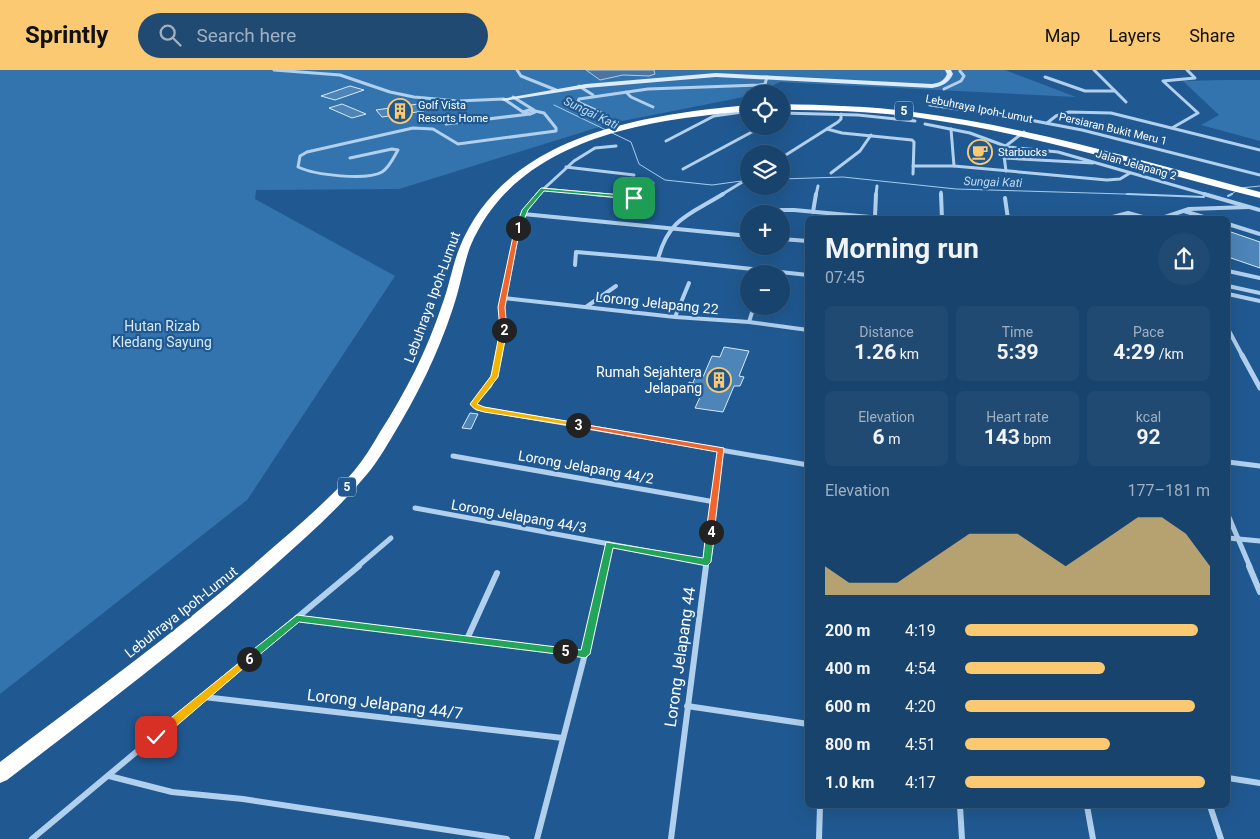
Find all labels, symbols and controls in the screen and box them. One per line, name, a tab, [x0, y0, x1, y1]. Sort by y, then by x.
search box	[138, 13, 488, 58]
text: Sprintly	[25, 21, 108, 49]
icon: search	[156, 21, 184, 49]
text: Search here	[196, 24, 296, 47]
text: Map	[1045, 25, 1080, 46]
text: Layers	[1108, 25, 1161, 46]
text: Share	[1189, 25, 1235, 46]
map controls	[740, 85, 790, 315]
button: locate	[740, 85, 790, 135]
street label: Lebuhraya Ipoh-Lumut	[924, 92, 1034, 126]
water label: Sungai Kati	[562, 94, 621, 132]
building icon: Golf Vista Resorts Home	[387, 98, 413, 124]
place label: Golf Vista Resorts Home	[418, 99, 488, 125]
road number: 5	[895, 101, 913, 120]
street label: Persiaran Bukit Meru 1	[1058, 110, 1168, 148]
cafe icon: Starbucks	[967, 139, 993, 165]
button: layers	[740, 145, 790, 195]
place label: Starbucks	[998, 146, 1047, 159]
street label: Jalan Jelapang 2	[1094, 147, 1178, 183]
water label: Sungai Kati	[963, 174, 1023, 190]
pin	[613, 177, 655, 219]
icon: arrive	[620, 184, 648, 212]
button: +	[740, 205, 790, 255]
pin: 1	[506, 216, 530, 240]
text: 1	[514, 220, 523, 236]
street label: Lebuhraya Ipoh-Lumut	[401, 229, 463, 365]
text: Morning run	[825, 232, 979, 265]
button: share	[1158, 233, 1210, 285]
button: −	[740, 265, 790, 315]
text: 07:45	[825, 268, 865, 287]
street label: Lorong Jelapang 22	[595, 289, 719, 317]
park label: Hutan Rizab Kledang Sayung	[112, 318, 212, 350]
pin: 2	[492, 318, 516, 342]
text: 2	[500, 322, 509, 338]
text: Distance	[859, 324, 914, 340]
text: Time	[1002, 324, 1033, 340]
text: Pace	[1133, 324, 1164, 340]
text: 1.26	[854, 340, 896, 364]
text: 5:39	[996, 340, 1039, 364]
text: 4:29	[1113, 340, 1155, 364]
text: km	[896, 346, 919, 362]
text: /km	[1155, 346, 1184, 362]
place label: Rumah Sejahtera Jelapang	[596, 364, 702, 396]
building icon: Rumah Sejahtera Jelapang	[706, 367, 732, 393]
text: Elevation	[858, 409, 915, 425]
text: Heart rate	[986, 409, 1049, 425]
text: kcal	[1136, 409, 1161, 425]
pin: 3	[566, 412, 590, 438]
text: 3	[574, 417, 583, 433]
text: 6	[873, 425, 885, 449]
text: 143	[984, 425, 1020, 449]
text: 92	[1136, 425, 1161, 449]
text: m	[885, 431, 900, 447]
text: bpm	[1020, 431, 1051, 447]
street label: Lorong Jelapang 44/2	[517, 447, 655, 487]
road number: 5	[338, 478, 356, 497]
text: Elevation	[825, 481, 890, 500]
text: 177–181 m	[1128, 481, 1210, 500]
street label: Lorong Jelapang 44/3	[450, 496, 588, 536]
pin: 4	[698, 520, 724, 544]
text: 4	[707, 524, 716, 540]
street label: Lebuhraya Ipoh-Lumut	[121, 563, 241, 661]
street label: Lorong Jelapang 44	[661, 586, 699, 728]
text: 200 m	[825, 621, 870, 640]
text: 4:19	[905, 621, 936, 640]
pin: 5	[552, 638, 578, 664]
text: 5	[561, 643, 570, 659]
pin: 6	[236, 646, 262, 672]
text: 6	[245, 651, 254, 667]
text: 400 m	[825, 659, 870, 678]
text: 4:54	[905, 659, 936, 678]
street label: Lorong Jelapang 44/7	[306, 685, 464, 723]
text: 600 m	[825, 697, 870, 716]
text: 4:20	[905, 697, 936, 716]
pin	[135, 716, 177, 758]
icon: check	[142, 723, 170, 751]
text: 800 m	[825, 735, 870, 754]
text: 4:51	[905, 735, 936, 754]
text: 1.0 km	[825, 773, 874, 792]
text: 4:17	[905, 773, 936, 792]

